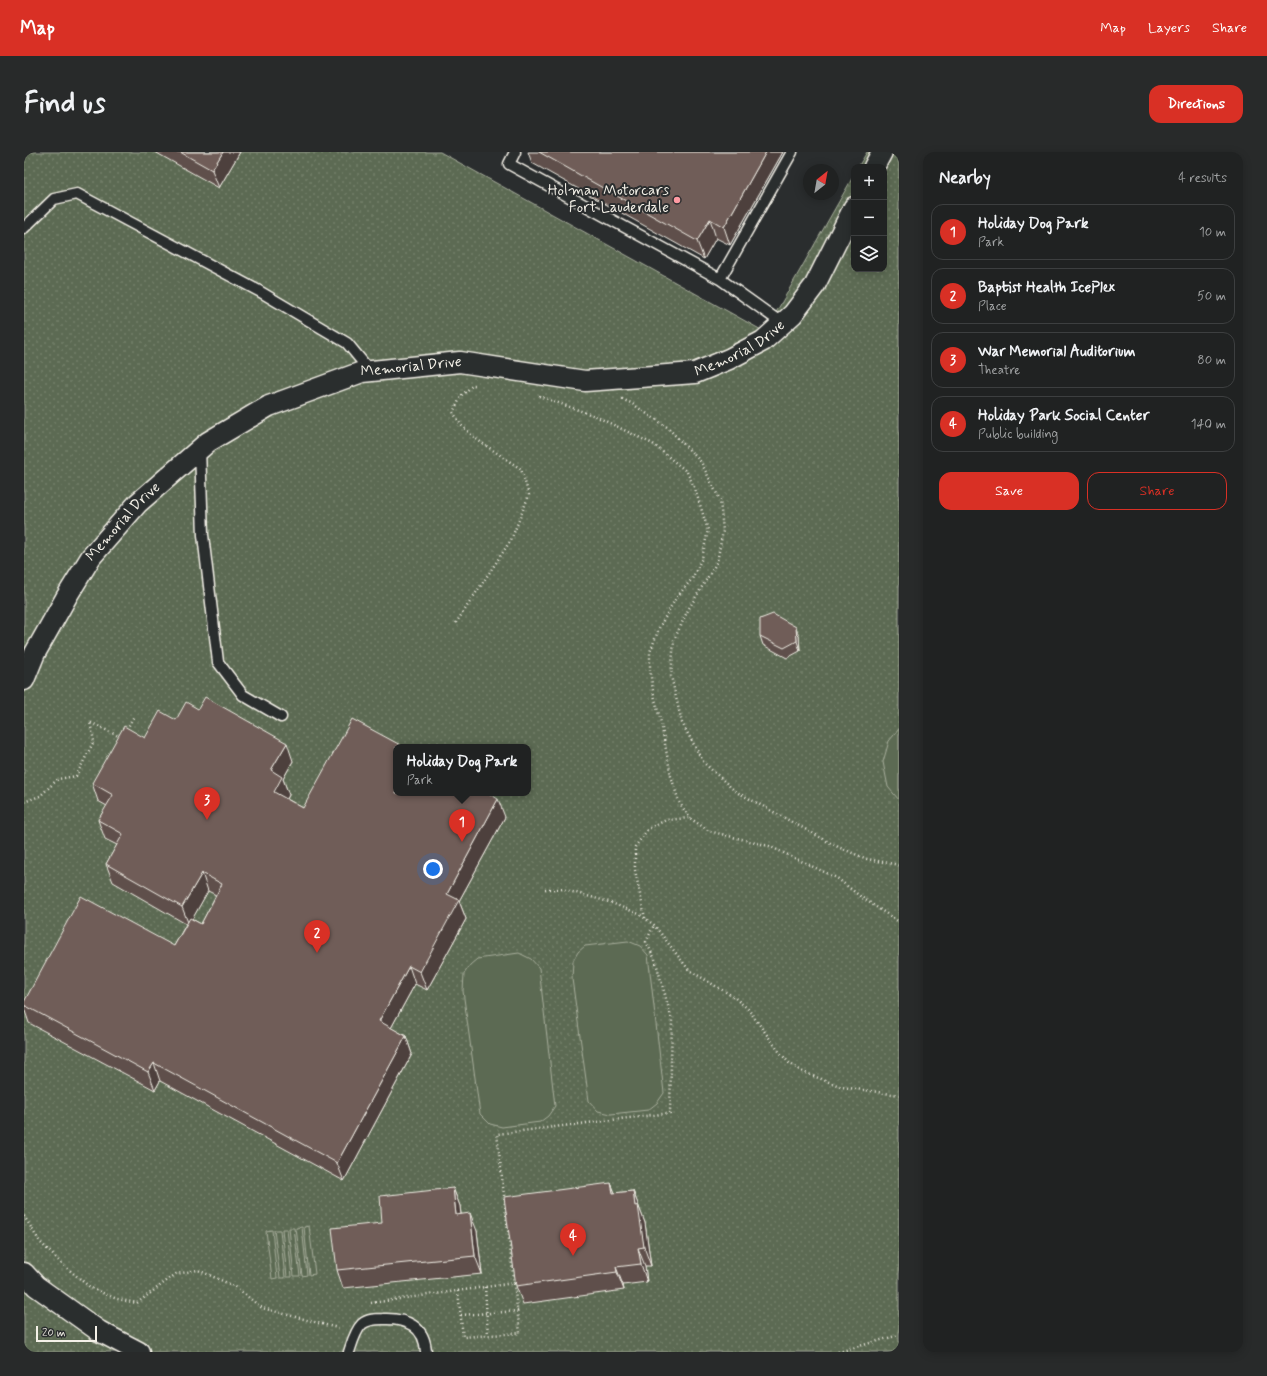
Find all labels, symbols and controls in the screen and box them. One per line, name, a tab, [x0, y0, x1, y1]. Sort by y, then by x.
text: Map	[20, 16, 55, 41]
text: Map	[1100, 19, 1126, 37]
text: Layers	[1148, 19, 1190, 37]
text: Share	[1212, 19, 1247, 37]
button: Directions	[1149, 85, 1243, 123]
text: Find us	[24, 86, 105, 123]
north arrow	[803, 164, 839, 200]
map controls	[851, 164, 887, 272]
button: +	[851, 164, 887, 200]
text: Nearby	[939, 167, 991, 189]
text: 4 results	[1178, 170, 1227, 187]
place label: Holman Motorcars Fort Lauderdale	[548, 181, 669, 218]
marker: Holman Motorcars Fort Lauderdale	[672, 195, 682, 205]
button: −	[851, 200, 887, 236]
text: Holiday Dog Park	[978, 214, 1089, 234]
text: 1	[950, 224, 956, 241]
text: 10 m	[1199, 224, 1226, 241]
text: Park	[978, 234, 1004, 251]
button: layers	[851, 236, 887, 272]
text: Baptist Health IcePlex	[978, 278, 1115, 298]
text: 2	[950, 288, 956, 305]
text: 50 m	[1197, 288, 1226, 305]
text: Place	[978, 298, 1007, 315]
street label: Memorial Drive	[692, 316, 790, 382]
text: War Memorial Auditorium	[978, 342, 1135, 362]
street label: Memorial Drive	[360, 352, 463, 382]
text: 3	[950, 352, 956, 369]
text: 80 m	[1197, 352, 1226, 369]
text: Theatre	[978, 362, 1020, 379]
text: Holiday Park Social Center	[978, 406, 1149, 426]
text: 4	[949, 416, 957, 433]
text: 140 m	[1191, 416, 1226, 433]
text: Public building	[978, 426, 1058, 443]
button: Save	[939, 472, 1079, 510]
button: Share	[1087, 472, 1227, 510]
street label: Memorial Drive	[81, 478, 165, 566]
popup	[393, 744, 531, 796]
text: Holiday Dog Park	[407, 752, 517, 772]
text: Park	[407, 772, 433, 789]
pin: 3	[194, 787, 220, 820]
pin: 1	[449, 809, 475, 842]
your location	[423, 859, 443, 879]
pin: 2	[304, 920, 330, 953]
pin: 4	[560, 1223, 586, 1256]
scale bar	[36, 1324, 97, 1343]
text: 20 m	[42, 1326, 65, 1340]

